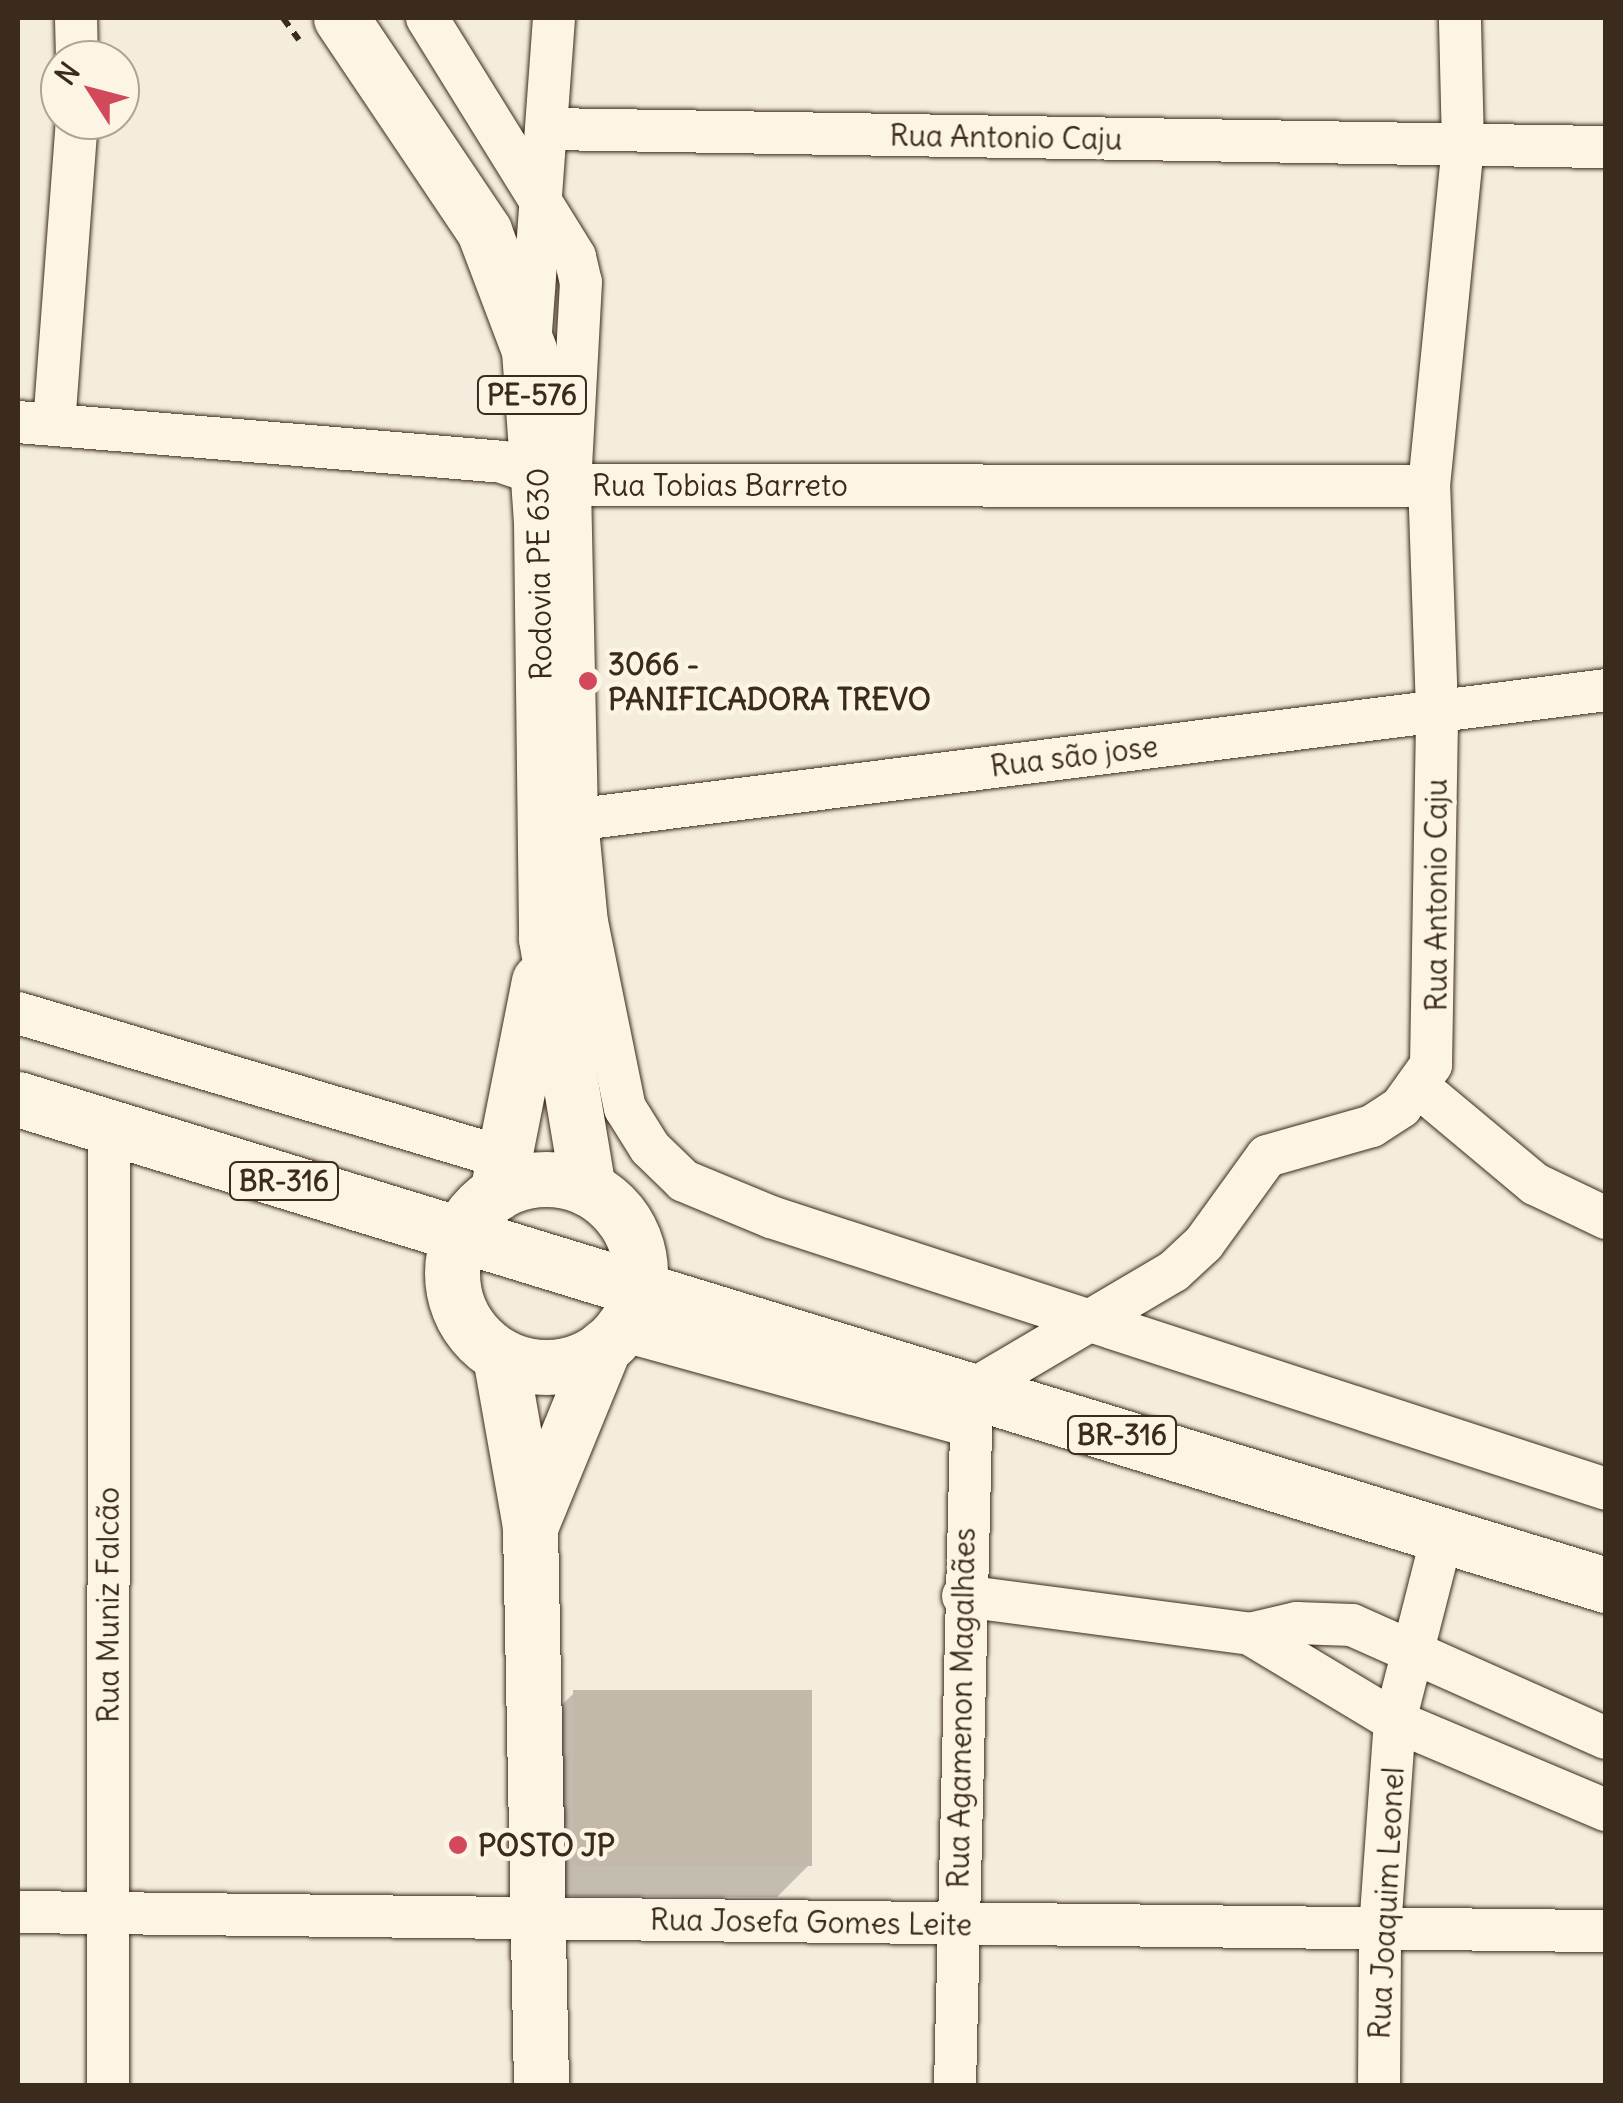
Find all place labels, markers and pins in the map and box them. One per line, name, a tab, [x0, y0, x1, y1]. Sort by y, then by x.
place label: 3066 - PANIFICADORA TREVO	[608, 646, 931, 716]
marker: 3066 - PANIFICADORA TREVO	[577, 670, 599, 692]
place label: POSTO JP	[478, 1827, 615, 1863]
marker: POSTO JP	[447, 1834, 469, 1856]

